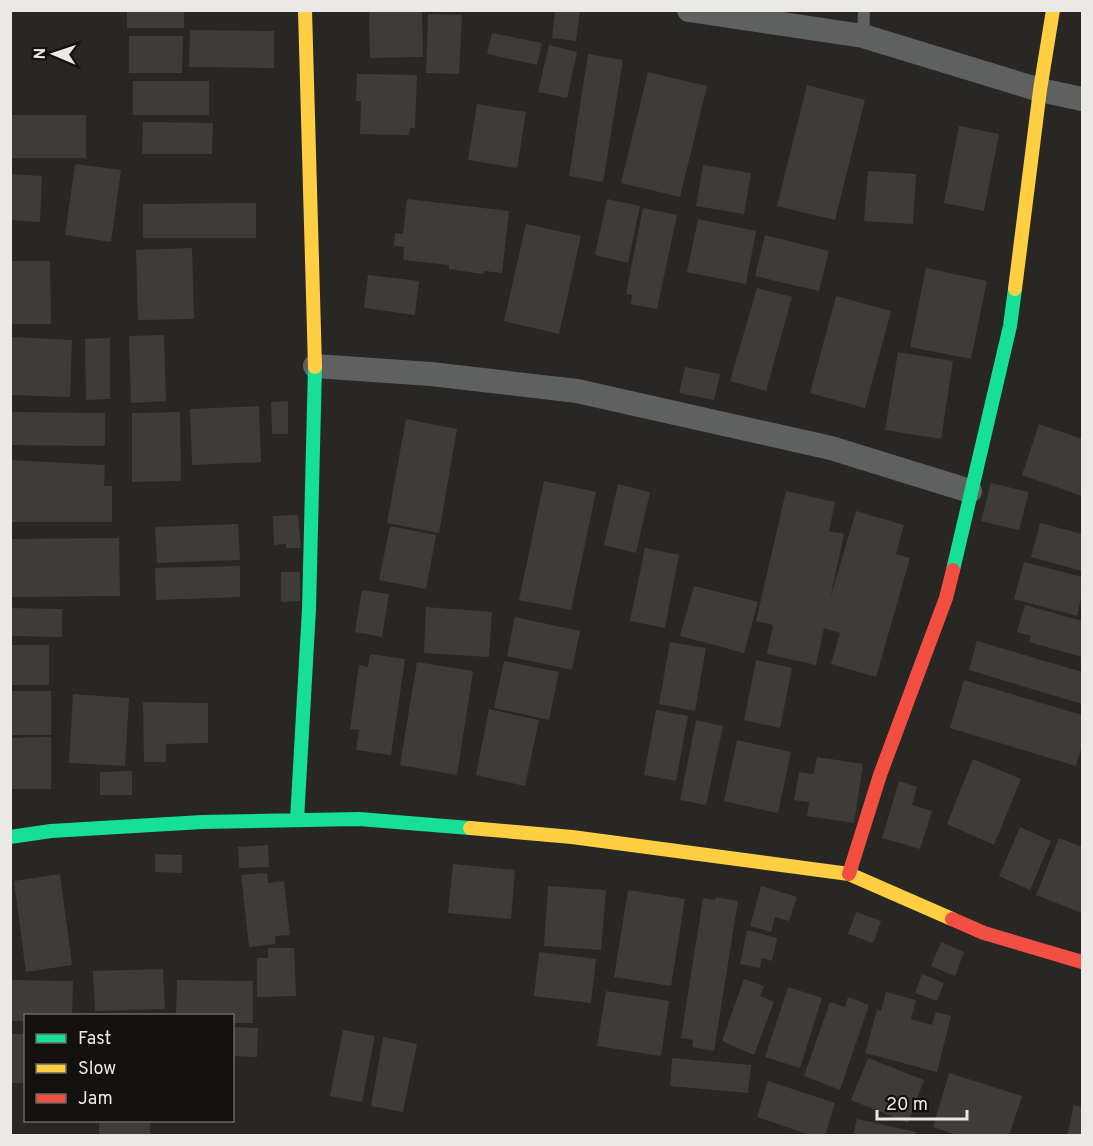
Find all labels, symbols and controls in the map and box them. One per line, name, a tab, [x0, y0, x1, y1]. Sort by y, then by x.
north arrow	[24, 24, 84, 84]
text: N	[31, 47, 51, 60]
legend	[24, 1014, 234, 1122]
text: Fast	[78, 1028, 111, 1051]
text: Slow	[78, 1058, 116, 1081]
scale bar	[877, 1083, 967, 1121]
text: Jam	[78, 1088, 113, 1111]
text: 20 m	[886, 1094, 928, 1117]

